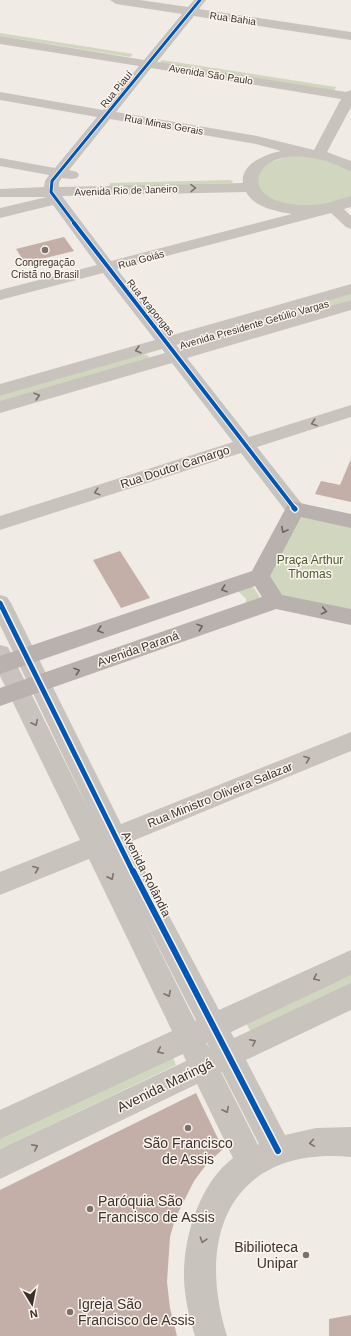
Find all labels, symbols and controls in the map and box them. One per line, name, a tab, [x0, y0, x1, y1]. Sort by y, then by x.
street label: Rua Bahia	[209, 10, 257, 27]
street label: Avenida São Paulo	[168, 62, 254, 87]
street label: Rua Piauí	[98, 69, 135, 110]
street label: Rua Minas Gerais	[124, 112, 204, 137]
street label: Avenida Rio de Janeiro	[74, 183, 178, 198]
one-way arrow	[190, 184, 196, 192]
marker: Congregação Cristã no Brasil	[40, 245, 50, 255]
street label: Rua Goiás	[117, 248, 165, 271]
place label: Congregação Cristã no Brasil	[11, 257, 79, 280]
street label: Rua Arapongas	[125, 277, 177, 338]
street label: Avenida Presidente Getúlio Vargas	[178, 298, 330, 351]
one-way arrow	[135, 345, 142, 354]
one-way arrow	[34, 392, 41, 401]
one-way arrow	[311, 418, 318, 427]
street label: Rua Doutor Camargo	[119, 443, 232, 491]
one-way arrow	[93, 487, 100, 496]
one-way arrow	[281, 526, 289, 534]
park label: Praça Arthur Thomas	[277, 553, 343, 581]
one-way arrow	[220, 584, 227, 592]
one-way arrow	[321, 607, 327, 615]
one-way arrow	[196, 624, 203, 632]
one-way arrow	[97, 625, 104, 634]
street label: Avenida Paraná	[95, 628, 181, 669]
one-way arrow	[74, 667, 81, 675]
one-way arrow	[30, 719, 38, 726]
one-way arrow	[304, 756, 311, 764]
street label: Rua Ministro Oliveira Salazar	[145, 759, 295, 831]
street label: Avenida Rolândia	[118, 829, 174, 919]
one-way arrow	[32, 866, 40, 874]
one-way arrow	[106, 873, 114, 880]
one-way arrow	[312, 973, 320, 981]
one-way arrow	[163, 989, 171, 997]
one-way arrow	[249, 1039, 257, 1047]
one-way arrow	[156, 1046, 164, 1054]
street label: Avenida Maringá	[114, 1055, 216, 1115]
one-way arrow	[221, 1106, 228, 1114]
marker: São Francisco de Assis	[183, 1123, 193, 1133]
place label: São Francisco de Assis	[143, 1135, 233, 1167]
one-way arrow	[309, 1138, 315, 1147]
one-way arrow	[31, 1144, 39, 1152]
place label: Paróquia São Francisco de Assis	[98, 1193, 215, 1225]
marker: Paróquia São Francisco de Assis	[85, 1204, 95, 1214]
one-way arrow	[199, 1236, 208, 1243]
place label: Bibilioteca Unipar	[234, 1239, 298, 1271]
marker: Bibilioteca Unipar	[301, 1250, 311, 1260]
north arrow	[12, 1284, 52, 1324]
place label: Igreja São Francisco de Assis	[78, 1296, 195, 1328]
text: N	[29, 1307, 39, 1320]
marker: Igreja São Francisco de Assis	[65, 1307, 75, 1317]

